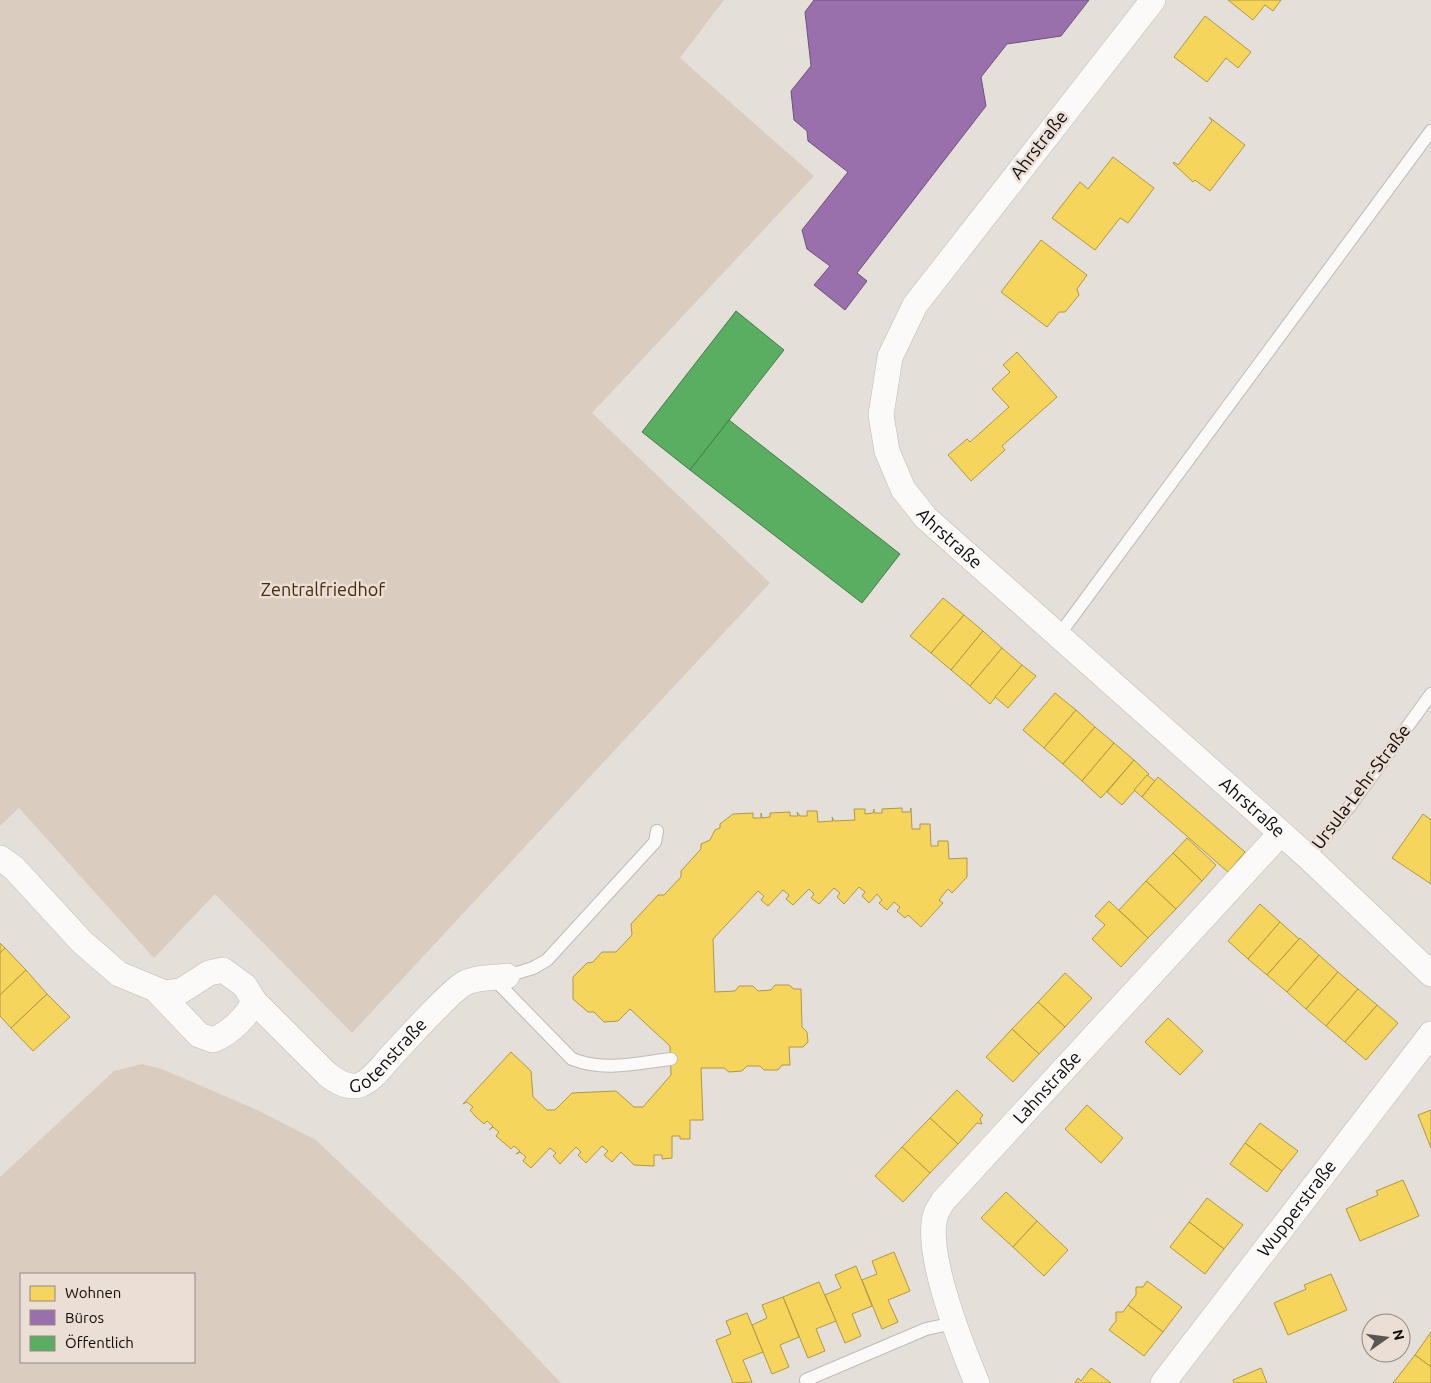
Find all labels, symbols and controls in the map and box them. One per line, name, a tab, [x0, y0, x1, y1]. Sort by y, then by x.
street label: Ahrstraße	[1006, 106, 1071, 182]
street label: Ahrstraße	[913, 504, 987, 572]
park label: Zentralfriedhof	[261, 579, 385, 599]
street label: Ursula-Lehr-Straße	[1307, 720, 1414, 853]
street label: Ahrstraße	[1216, 772, 1290, 841]
street label: Gotenstraße	[348, 1014, 430, 1095]
street label: Lahnstraße	[1008, 1047, 1085, 1127]
street label: Wupperstraße	[1253, 1156, 1340, 1260]
legend	[20, 1273, 195, 1363]
text: Wohnen	[65, 1284, 121, 1301]
text: Büros	[65, 1309, 104, 1326]
north arrow	[1361, 1313, 1411, 1363]
text: N	[1390, 1328, 1408, 1342]
text: Öffentlich	[65, 1334, 134, 1351]

